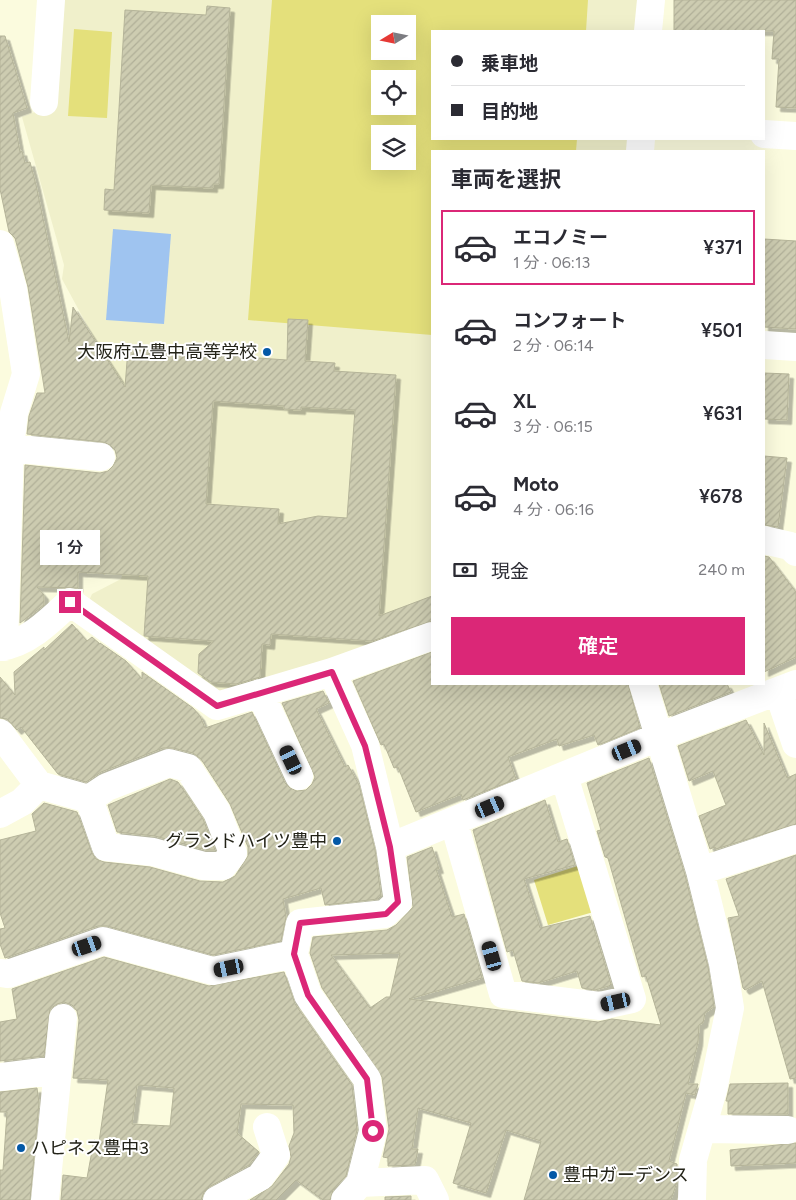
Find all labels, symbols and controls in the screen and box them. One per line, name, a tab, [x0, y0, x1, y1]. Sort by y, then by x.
north arrow	[371, 15, 416, 60]
map controls	[371, 15, 416, 170]
text: 乗車地	[481, 52, 538, 75]
button: locate	[371, 70, 416, 115]
text: 目的地	[481, 100, 538, 123]
button: layers	[371, 125, 416, 170]
text: 車両を選択	[451, 166, 561, 193]
icon: car	[453, 225, 498, 270]
text: エコノミー	[513, 226, 608, 249]
text: ¥371	[703, 236, 743, 259]
text: 1 分 · 06:13	[513, 253, 590, 272]
icon: car	[453, 308, 498, 353]
text: コンフォート	[513, 309, 626, 332]
text: ¥501	[701, 319, 743, 342]
text: 2 分 · 06:14	[513, 336, 594, 355]
place label: 大阪府立豊中高等学校	[77, 341, 257, 363]
marker: 大阪府立豊中高等学校	[261, 346, 273, 358]
text: XL	[513, 390, 536, 413]
icon: car	[453, 391, 498, 436]
text: ¥631	[703, 402, 743, 425]
text: 3 分 · 06:15	[513, 417, 593, 436]
text: Moto	[513, 473, 559, 496]
icon: car	[453, 474, 498, 519]
text: ¥678	[699, 485, 743, 508]
text: 4 分 · 06:16	[513, 500, 594, 519]
callout: 1 分	[40, 530, 100, 564]
text: 1 分	[57, 538, 83, 557]
icon: cash	[451, 556, 479, 584]
text: 現金	[491, 560, 529, 583]
text: 240 m	[698, 560, 745, 579]
route end	[59, 591, 81, 613]
button: 確定	[451, 617, 745, 675]
car	[610, 737, 643, 763]
car	[277, 743, 304, 777]
car	[473, 794, 506, 820]
place label: グランドハイツ豊中	[165, 830, 327, 852]
marker: グランドハイツ豊中	[331, 835, 343, 847]
car	[70, 934, 103, 958]
car	[480, 940, 503, 972]
car	[212, 958, 245, 978]
car	[599, 991, 632, 1013]
route start	[362, 1120, 384, 1142]
place label: ハピネス豊中3	[31, 1137, 149, 1159]
marker: ハピネス豊中3	[15, 1142, 27, 1154]
place label: 豊中ガーデンス	[563, 1164, 689, 1186]
marker: 豊中ガーデンス	[547, 1169, 559, 1181]

